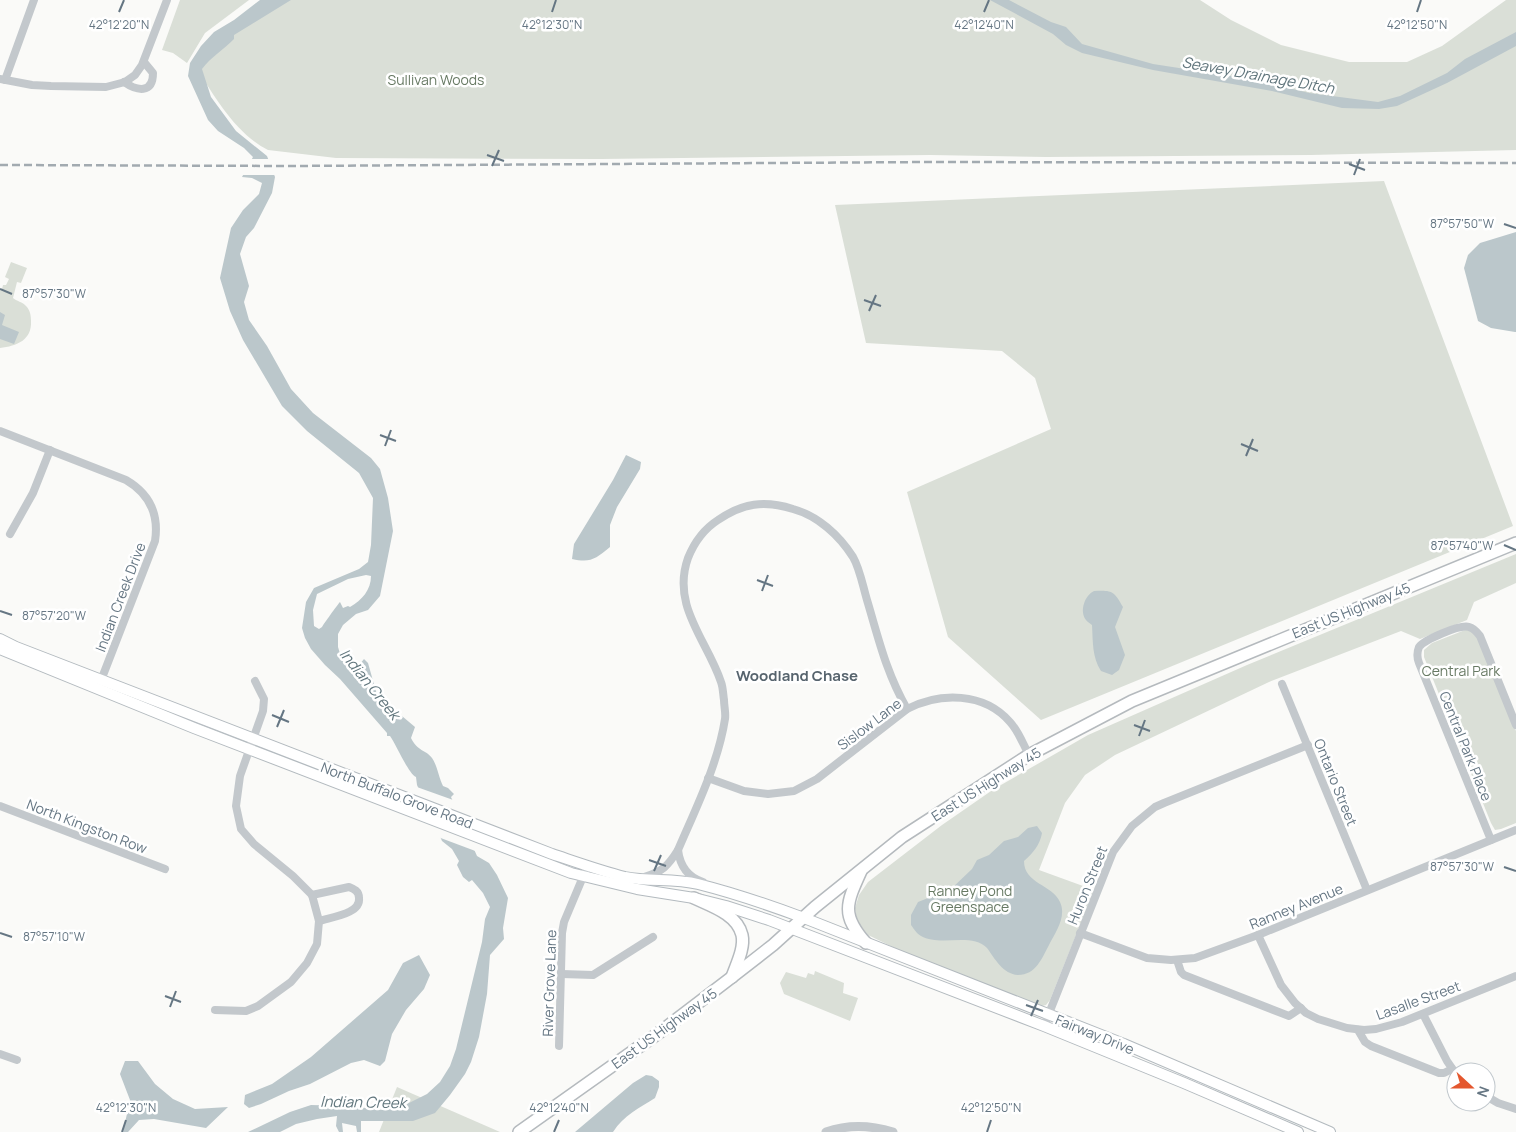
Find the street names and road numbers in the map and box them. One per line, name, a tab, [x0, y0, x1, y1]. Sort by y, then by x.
street label: Indian Creek Drive	[90, 540, 150, 654]
street label: East US Highway 45	[1289, 578, 1413, 642]
street label: Central Park Place	[1435, 688, 1497, 804]
street label: Sislow Lane	[833, 694, 905, 754]
street label: Ontario Street	[1310, 736, 1362, 829]
street label: East US Highway 45	[928, 743, 1044, 825]
street label: North Buffalo Grove Road	[318, 757, 476, 833]
street label: North Kingston Row	[24, 794, 150, 858]
street label: Huron Street	[1063, 842, 1112, 927]
street label: Ranney Avenue	[1246, 879, 1346, 933]
street label: River Grove Lane	[538, 929, 560, 1037]
street label: Lasalle Street	[1373, 976, 1463, 1024]
street label: East US Highway 45	[607, 983, 721, 1073]
street label: Fairway Drive	[1053, 1010, 1137, 1058]

